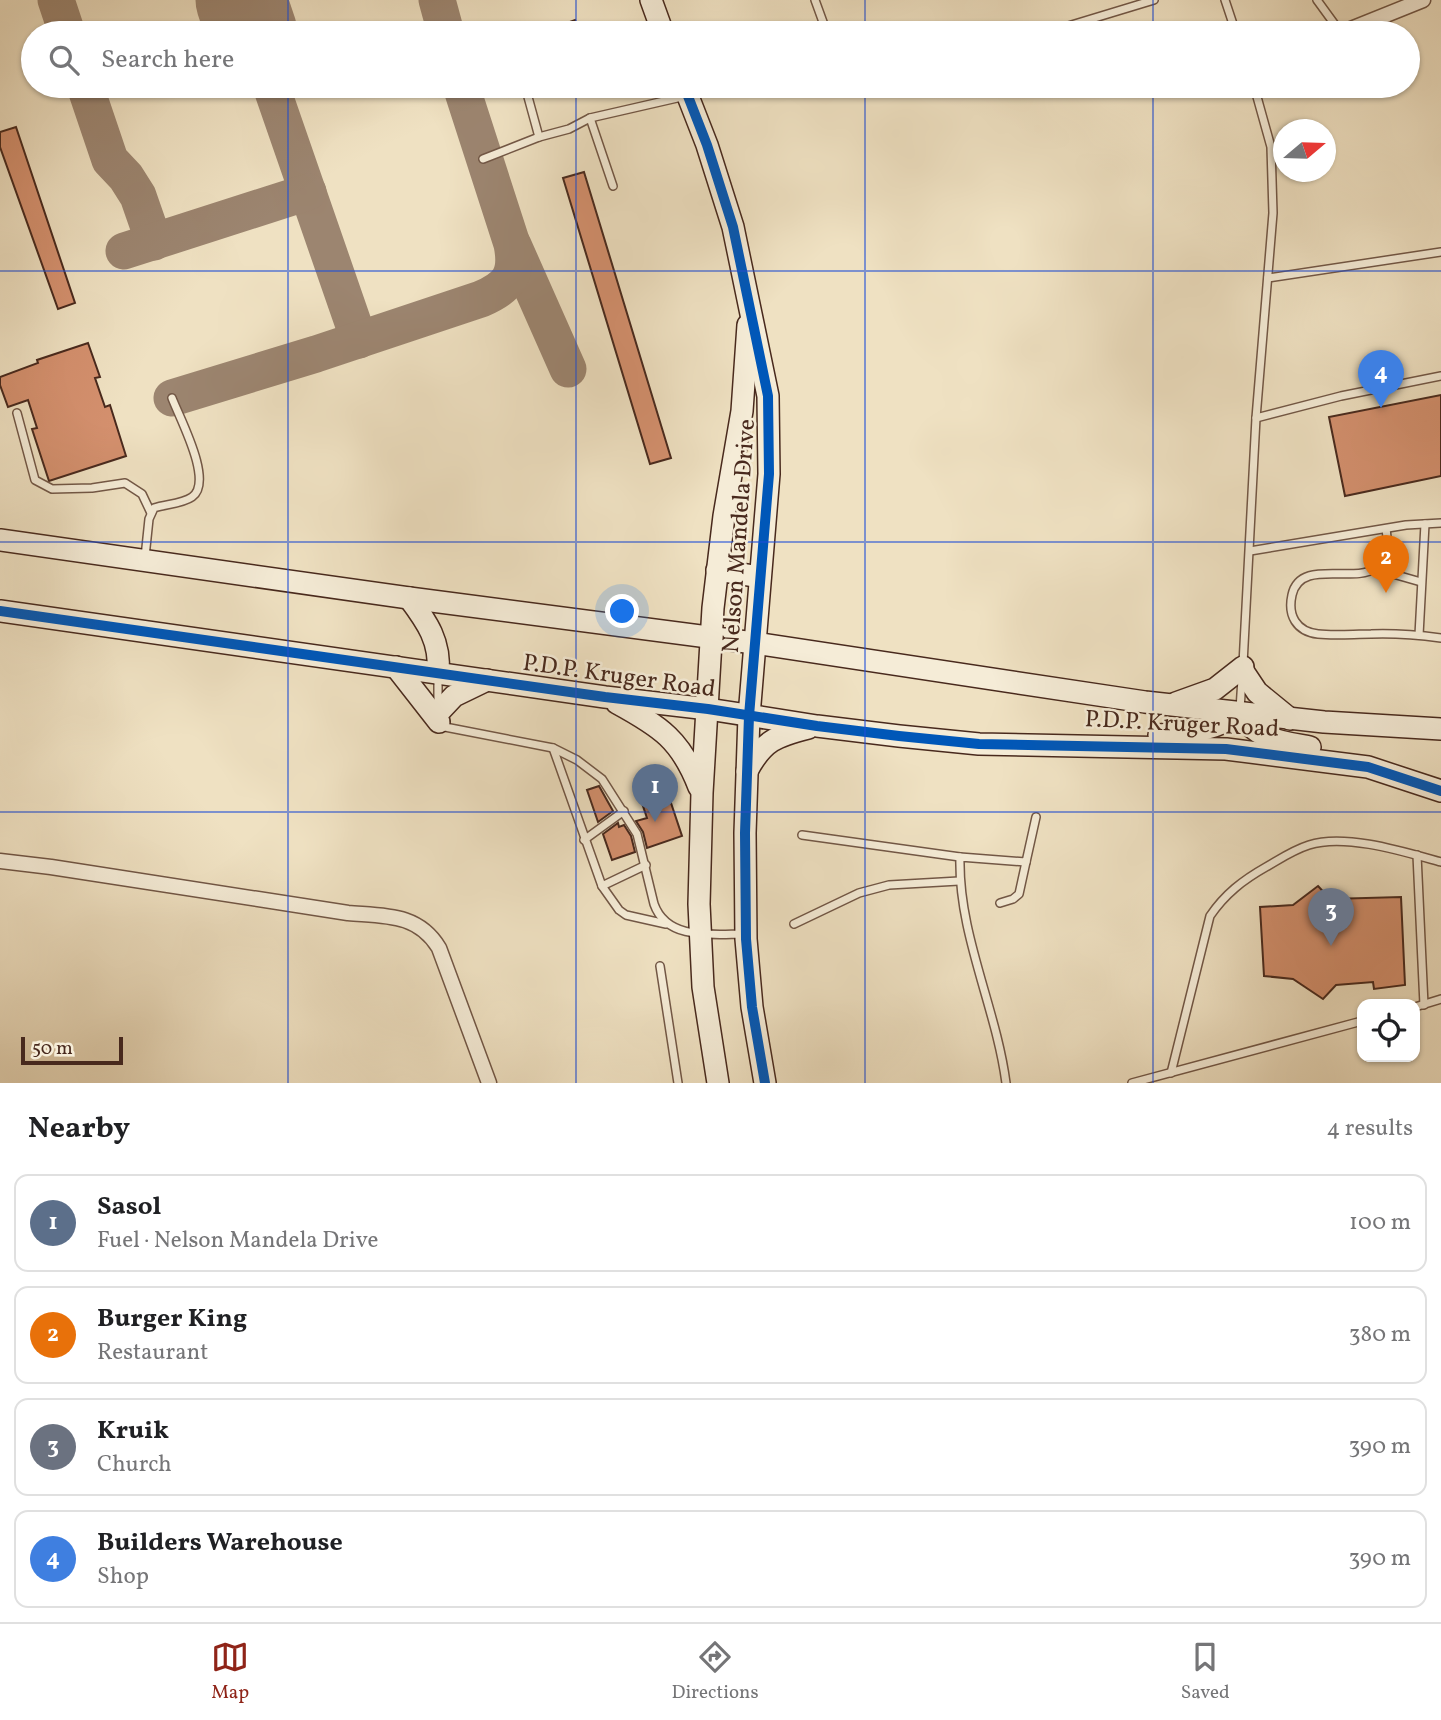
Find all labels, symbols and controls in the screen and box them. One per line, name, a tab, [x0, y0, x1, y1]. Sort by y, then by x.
search box	[21, 21, 1420, 98]
icon: search	[45, 41, 83, 79]
text: Search here	[101, 42, 234, 78]
north arrow	[1273, 119, 1336, 182]
pin: 4	[1358, 350, 1404, 408]
street label: Nelson Mandela Drive	[715, 418, 765, 654]
pin: 2	[1363, 535, 1409, 593]
your location	[605, 594, 639, 628]
street label: P.D.P. Kruger Road	[520, 647, 718, 707]
street label: P.D.P. Kruger Road	[1084, 703, 1280, 747]
pin: 1	[632, 764, 678, 822]
pin: 3	[1308, 888, 1354, 946]
map controls	[1357, 999, 1420, 1062]
button: locate	[1357, 999, 1420, 1062]
scale bar	[21, 1034, 122, 1066]
text: 50 m	[32, 1036, 73, 1062]
text: Nearby	[28, 1108, 130, 1150]
text: 4 results	[1327, 1113, 1413, 1145]
text: Sasol	[97, 1189, 161, 1225]
text: 1	[48, 1207, 58, 1239]
text: 100 m	[1349, 1207, 1411, 1239]
text: Fuel · Nelson Mandela Drive	[97, 1225, 379, 1257]
text: Burger King	[97, 1301, 247, 1337]
text: 2	[47, 1319, 59, 1351]
text: 380 m	[1349, 1319, 1411, 1351]
text: Restaurant	[97, 1337, 208, 1369]
text: Kruik	[97, 1413, 169, 1449]
text: 3	[47, 1431, 59, 1463]
text: 390 m	[1348, 1431, 1411, 1463]
text: Church	[97, 1449, 172, 1481]
text: Builders Warehouse	[97, 1525, 343, 1561]
text: 4	[46, 1543, 60, 1575]
text: 390 m	[1348, 1543, 1411, 1575]
text: Shop	[97, 1561, 149, 1593]
tab: Map	[211, 1638, 249, 1706]
tab: Directions	[672, 1638, 759, 1706]
tab: Saved	[1181, 1638, 1230, 1706]

